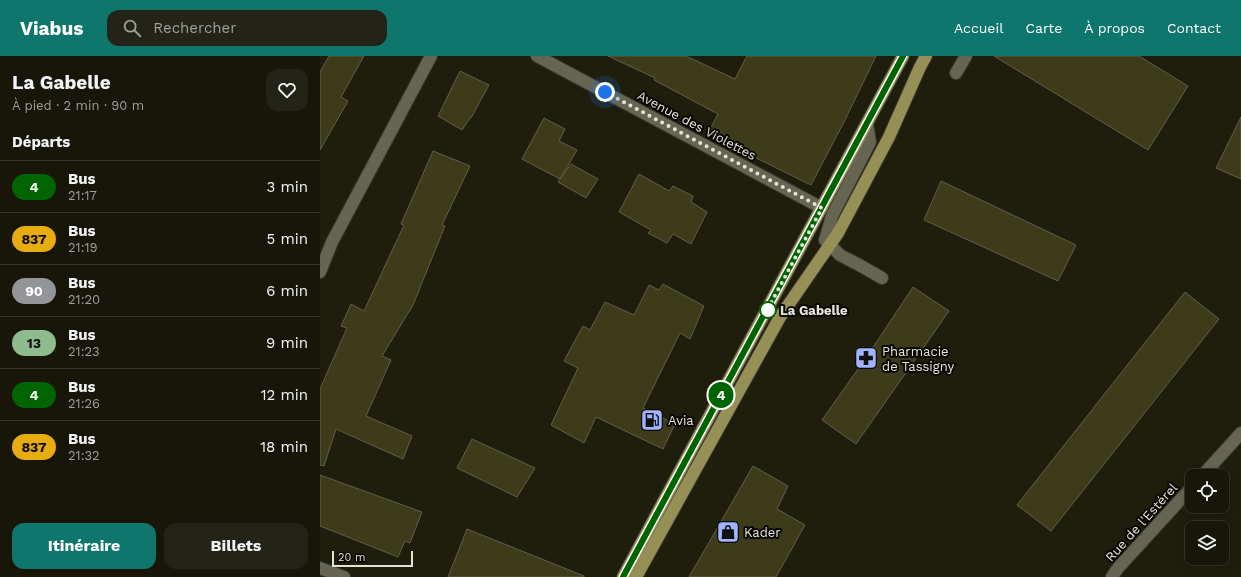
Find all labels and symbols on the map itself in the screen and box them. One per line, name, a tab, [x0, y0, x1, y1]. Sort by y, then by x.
your location	[595, 82, 615, 102]
street label: Avenue des Violettes	[635, 88, 759, 163]
marker: La Gabelle	[759, 301, 777, 319]
place label: La Gabelle	[780, 303, 848, 318]
place label: Pharmacie de Tassigny	[882, 344, 955, 374]
pharmacy icon: Pharmacie de Tassigny	[853, 345, 879, 371]
line badge: 4	[708, 382, 734, 408]
fuel station icon: Avia	[639, 407, 665, 433]
place label: Avia	[668, 413, 694, 428]
street label: Rue de l'Estérel	[1102, 480, 1180, 564]
shop icon: Kader	[715, 519, 741, 545]
place label: Kader	[744, 525, 781, 540]
scale bar	[332, 549, 413, 568]

